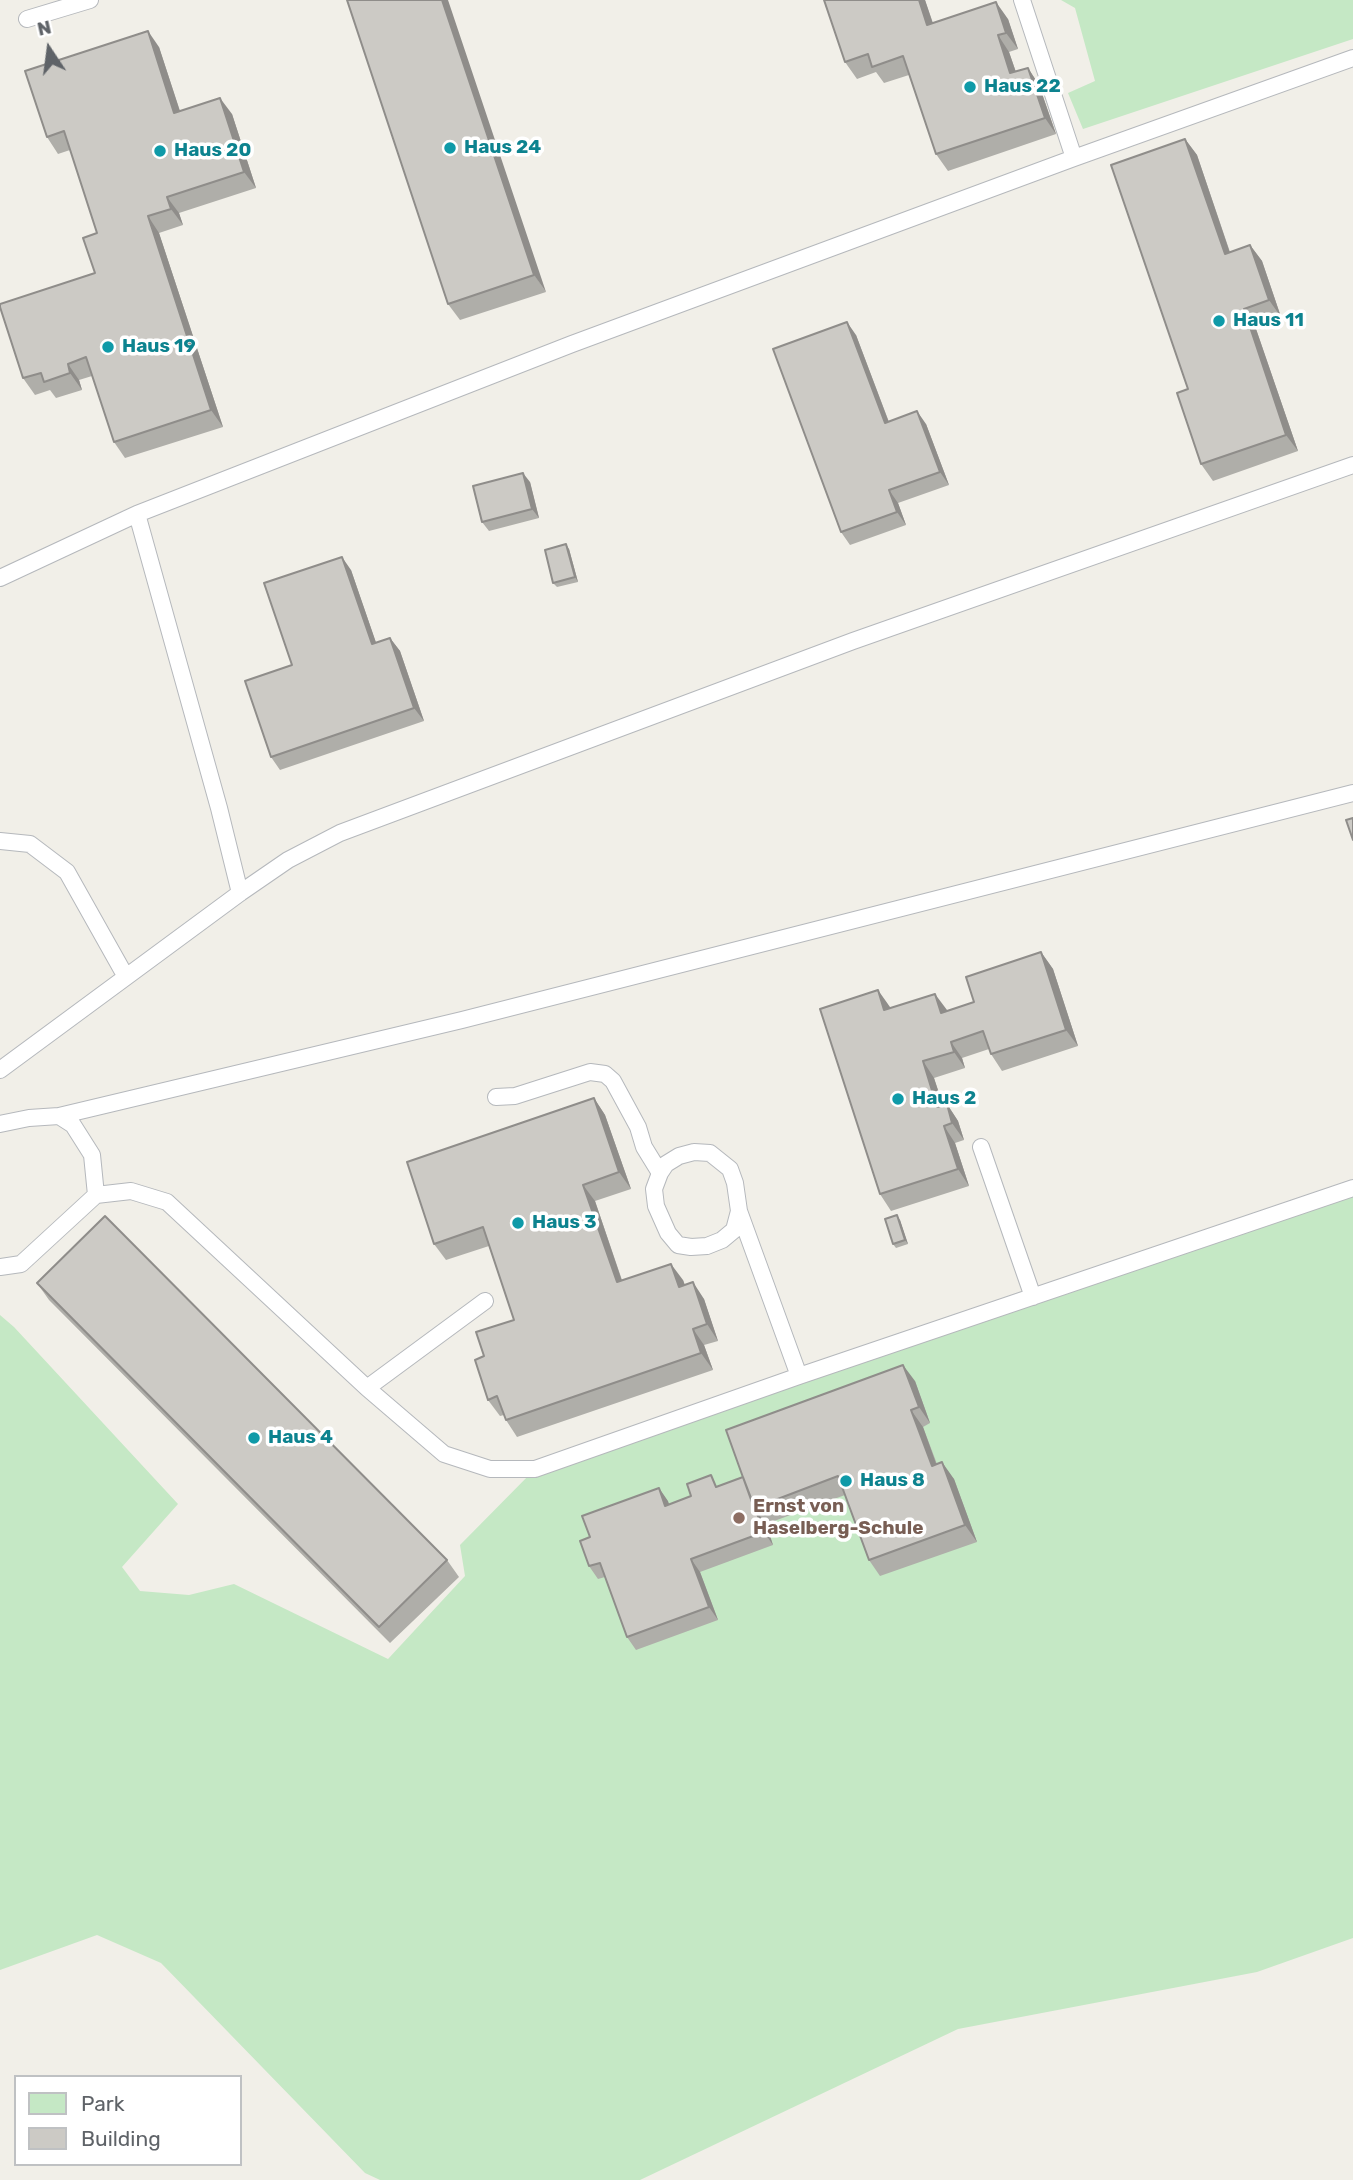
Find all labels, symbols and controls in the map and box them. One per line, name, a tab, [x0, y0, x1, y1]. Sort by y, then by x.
north arrow	[14, 14, 84, 84]
text: N	[35, 15, 53, 41]
place label: Haus 22	[984, 76, 1061, 98]
marker: Haus 22	[962, 79, 978, 95]
place label: Haus 24	[464, 137, 541, 159]
place label: Haus 20	[174, 140, 251, 162]
marker: Haus 24	[442, 140, 458, 156]
marker: Haus 20	[152, 143, 168, 159]
place label: Haus 11	[1233, 310, 1304, 332]
marker: Haus 11	[1211, 313, 1227, 329]
place label: Haus 19	[122, 336, 196, 358]
marker: Haus 19	[100, 339, 116, 355]
place label: Haus 2	[912, 1088, 976, 1110]
marker: Haus 2	[890, 1091, 906, 1107]
place label: Haus 3	[532, 1212, 597, 1234]
marker: Haus 3	[510, 1215, 526, 1231]
place label: Haus 4	[268, 1427, 333, 1449]
marker: Haus 4	[246, 1430, 262, 1446]
place label: Haus 8	[860, 1470, 925, 1492]
marker: Haus 8	[838, 1473, 854, 1489]
place label: Ernst von Haselberg-Schule	[753, 1496, 923, 1540]
marker: Ernst von Haselberg-Schule	[731, 1510, 747, 1526]
legend	[14, 2075, 242, 2166]
text: Park	[81, 2091, 125, 2116]
text: Building	[81, 2126, 161, 2151]

